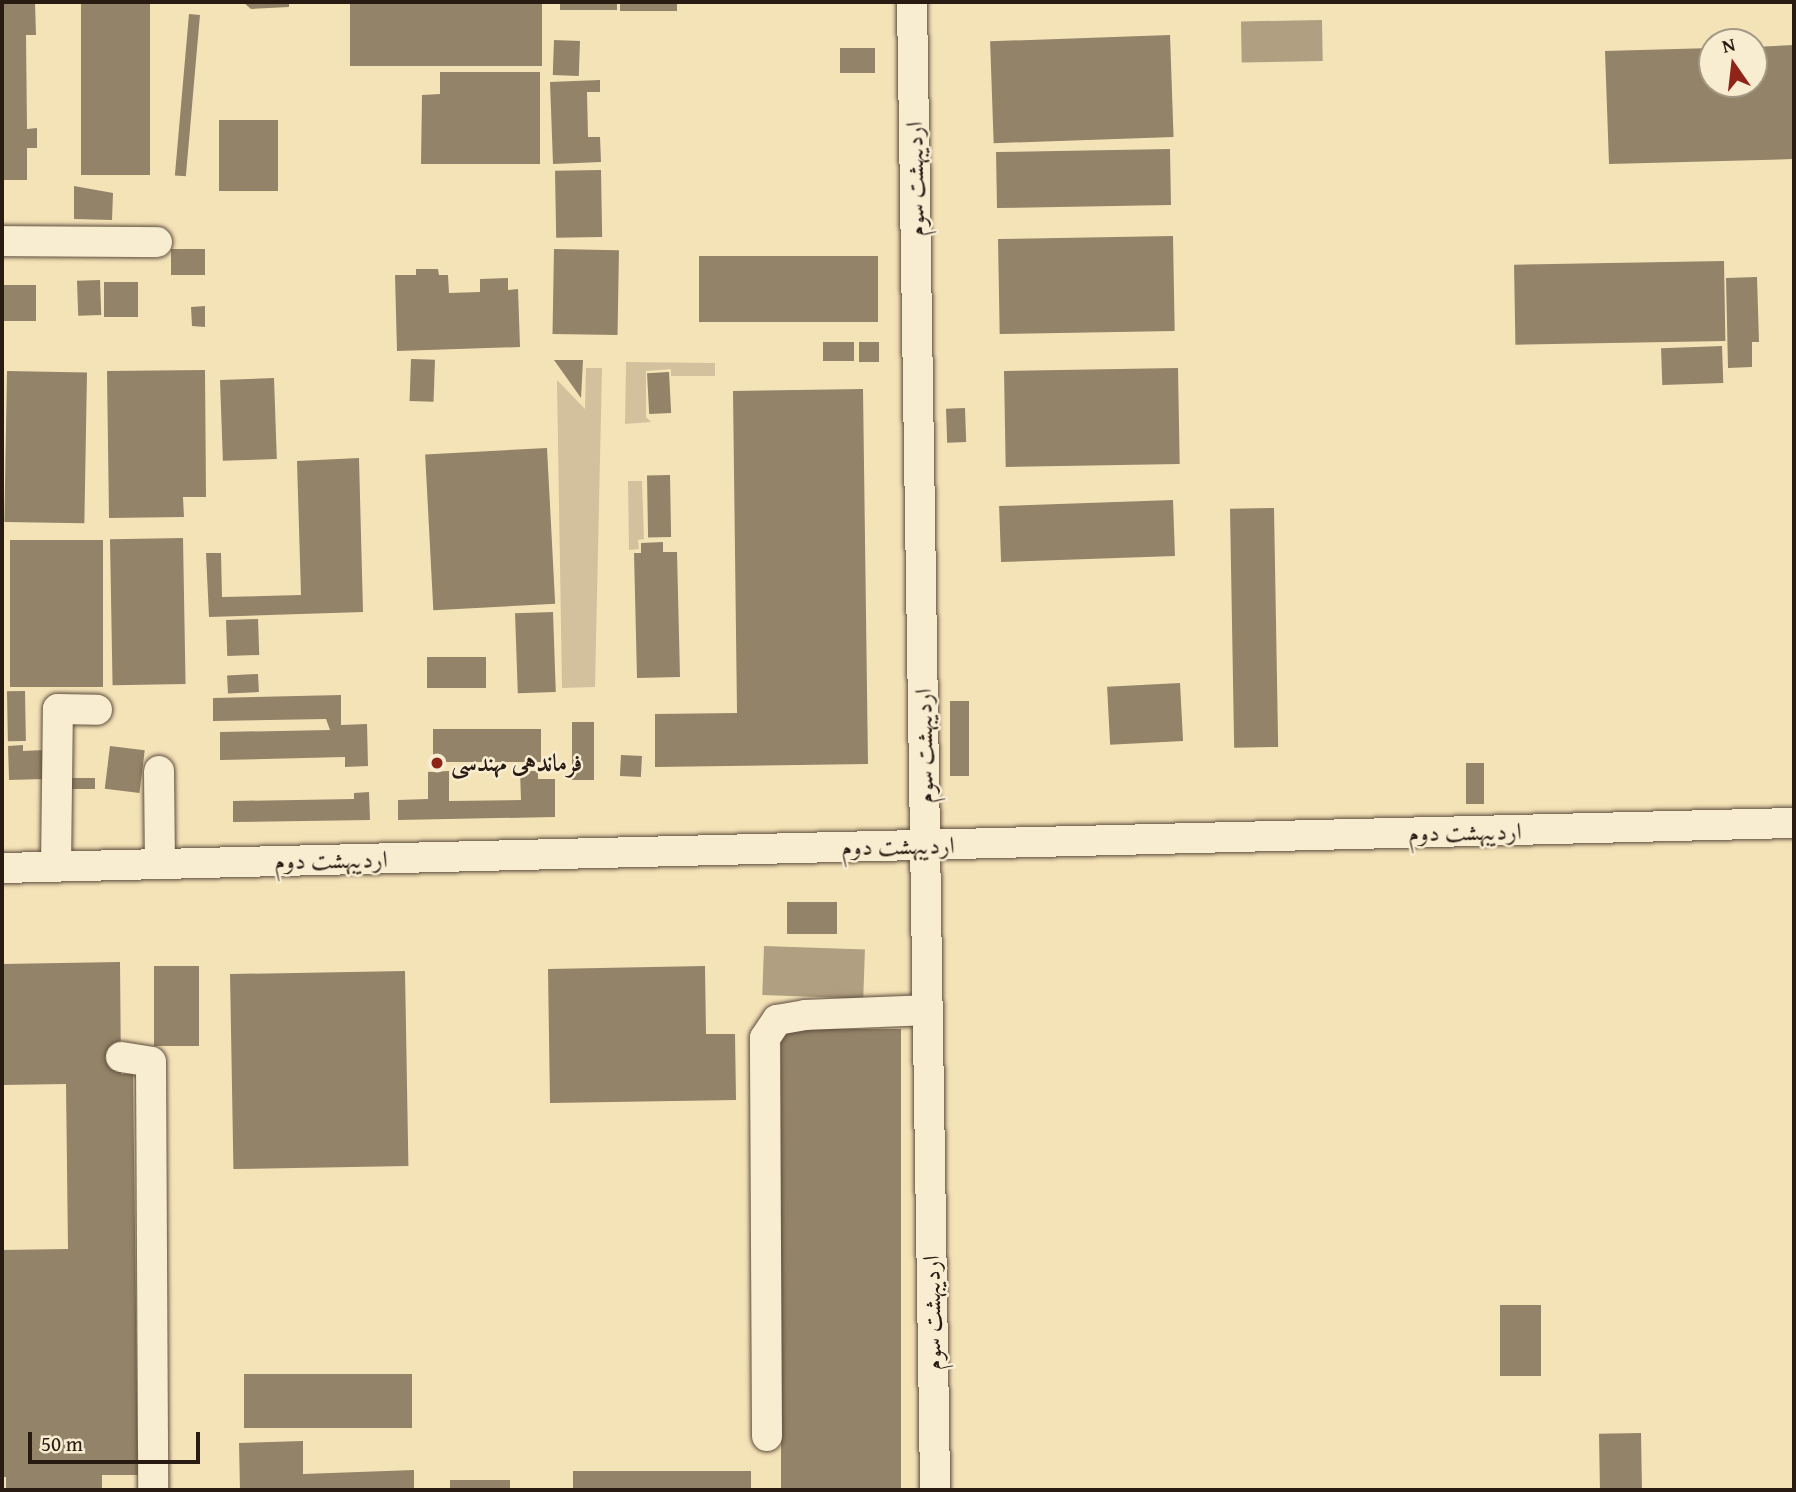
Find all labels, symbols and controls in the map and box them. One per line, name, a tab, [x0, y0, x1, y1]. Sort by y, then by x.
north arrow	[1698, 28, 1768, 98]
text: N	[1719, 29, 1738, 60]
street label: اردیبهشت سوم	[900, 121, 930, 237]
street label: اردیبهشت سوم	[909, 688, 939, 804]
place label: فرماندهی مهندسی	[451, 749, 582, 777]
marker: فرماندهی مهندسی	[429, 755, 445, 771]
street label: اردیبهشت دوم	[1408, 817, 1522, 847]
street label: اردیبهشت دوم	[841, 831, 955, 861]
street label: اردیبهشت دوم	[274, 845, 388, 875]
street label: اردیبهشت سوم	[917, 1255, 947, 1371]
scale bar	[32, 1418, 203, 1462]
text: 50 m	[41, 1428, 83, 1459]

